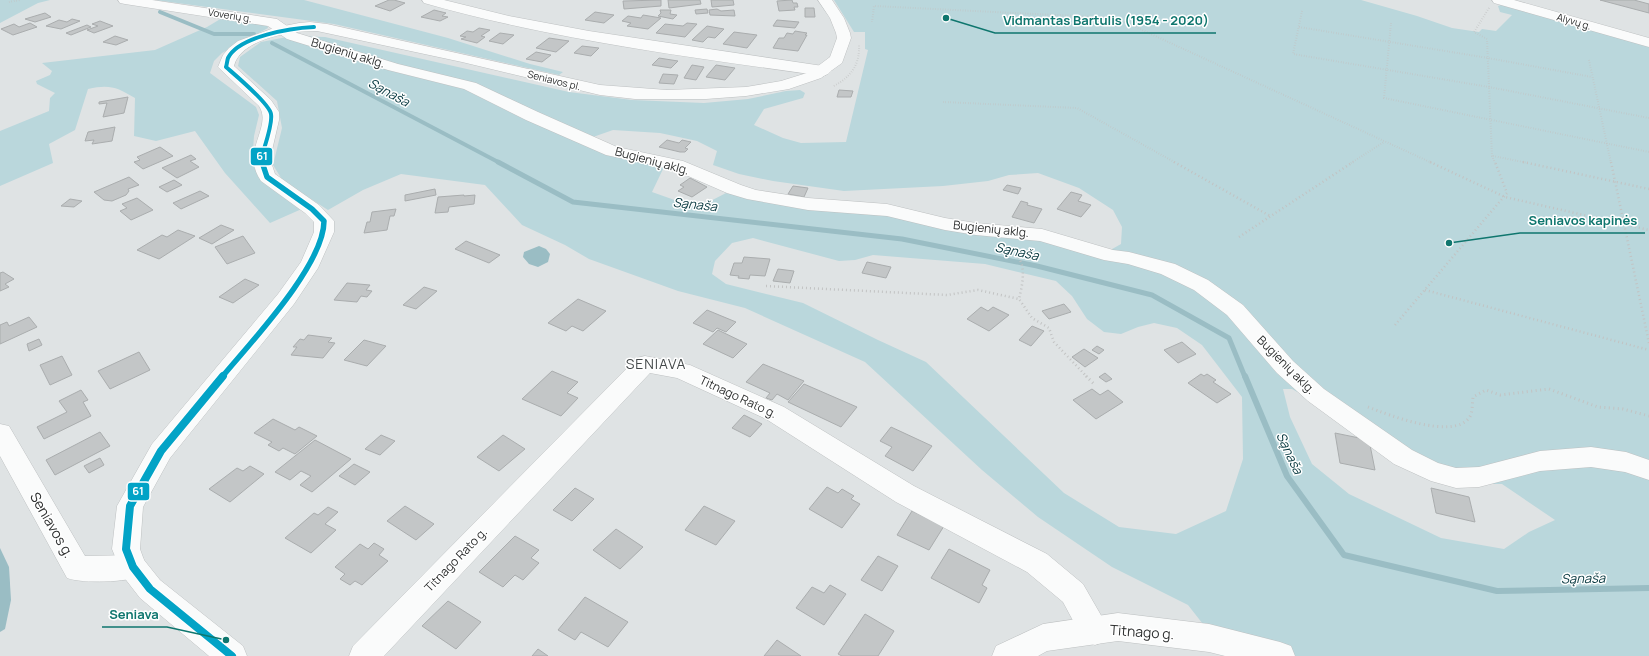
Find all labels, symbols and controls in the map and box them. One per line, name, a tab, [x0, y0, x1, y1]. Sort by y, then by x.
street label: Voverių g.	[207, 5, 253, 25]
callout: Vidmantas Bartulis (1954 - 2020)	[995, 8, 1216, 33]
street label: Alyvų g.	[1555, 9, 1593, 33]
text: Vidmantas Bartulis (1954 - 2020)	[1003, 11, 1209, 29]
street label: Bugienių aklg.	[309, 33, 387, 72]
street label: Seniavos pl.	[526, 67, 582, 93]
water label: Sąnaša	[365, 74, 413, 111]
street label: Bugienių aklg.	[613, 142, 691, 179]
line badge: 61	[250, 147, 273, 166]
text: 61	[256, 148, 268, 163]
water label: Sąnaša	[672, 193, 719, 215]
callout: Seniavos kapinės	[1520, 208, 1645, 233]
text: Seniavos kapinės	[1529, 211, 1637, 229]
street label: Bugienių aklg.	[952, 216, 1030, 241]
water label: Sąnaša	[993, 238, 1041, 265]
street label: Bugienių aklg.	[1253, 332, 1319, 398]
district label: SENIAVA	[626, 354, 686, 373]
street label: Titnago Rato g.	[697, 371, 780, 422]
water label: Sąnaša	[1272, 429, 1308, 478]
line badge: 61	[127, 482, 150, 501]
text: 61	[132, 483, 144, 498]
street label: Seniavos g.	[26, 489, 79, 561]
street label: Titnago Rato g.	[420, 524, 491, 596]
water label: Sąnaša	[1561, 569, 1606, 587]
callout: Seniava	[102, 602, 167, 627]
text: Seniava	[109, 605, 159, 623]
street label: Titnago g.	[1109, 620, 1175, 643]

